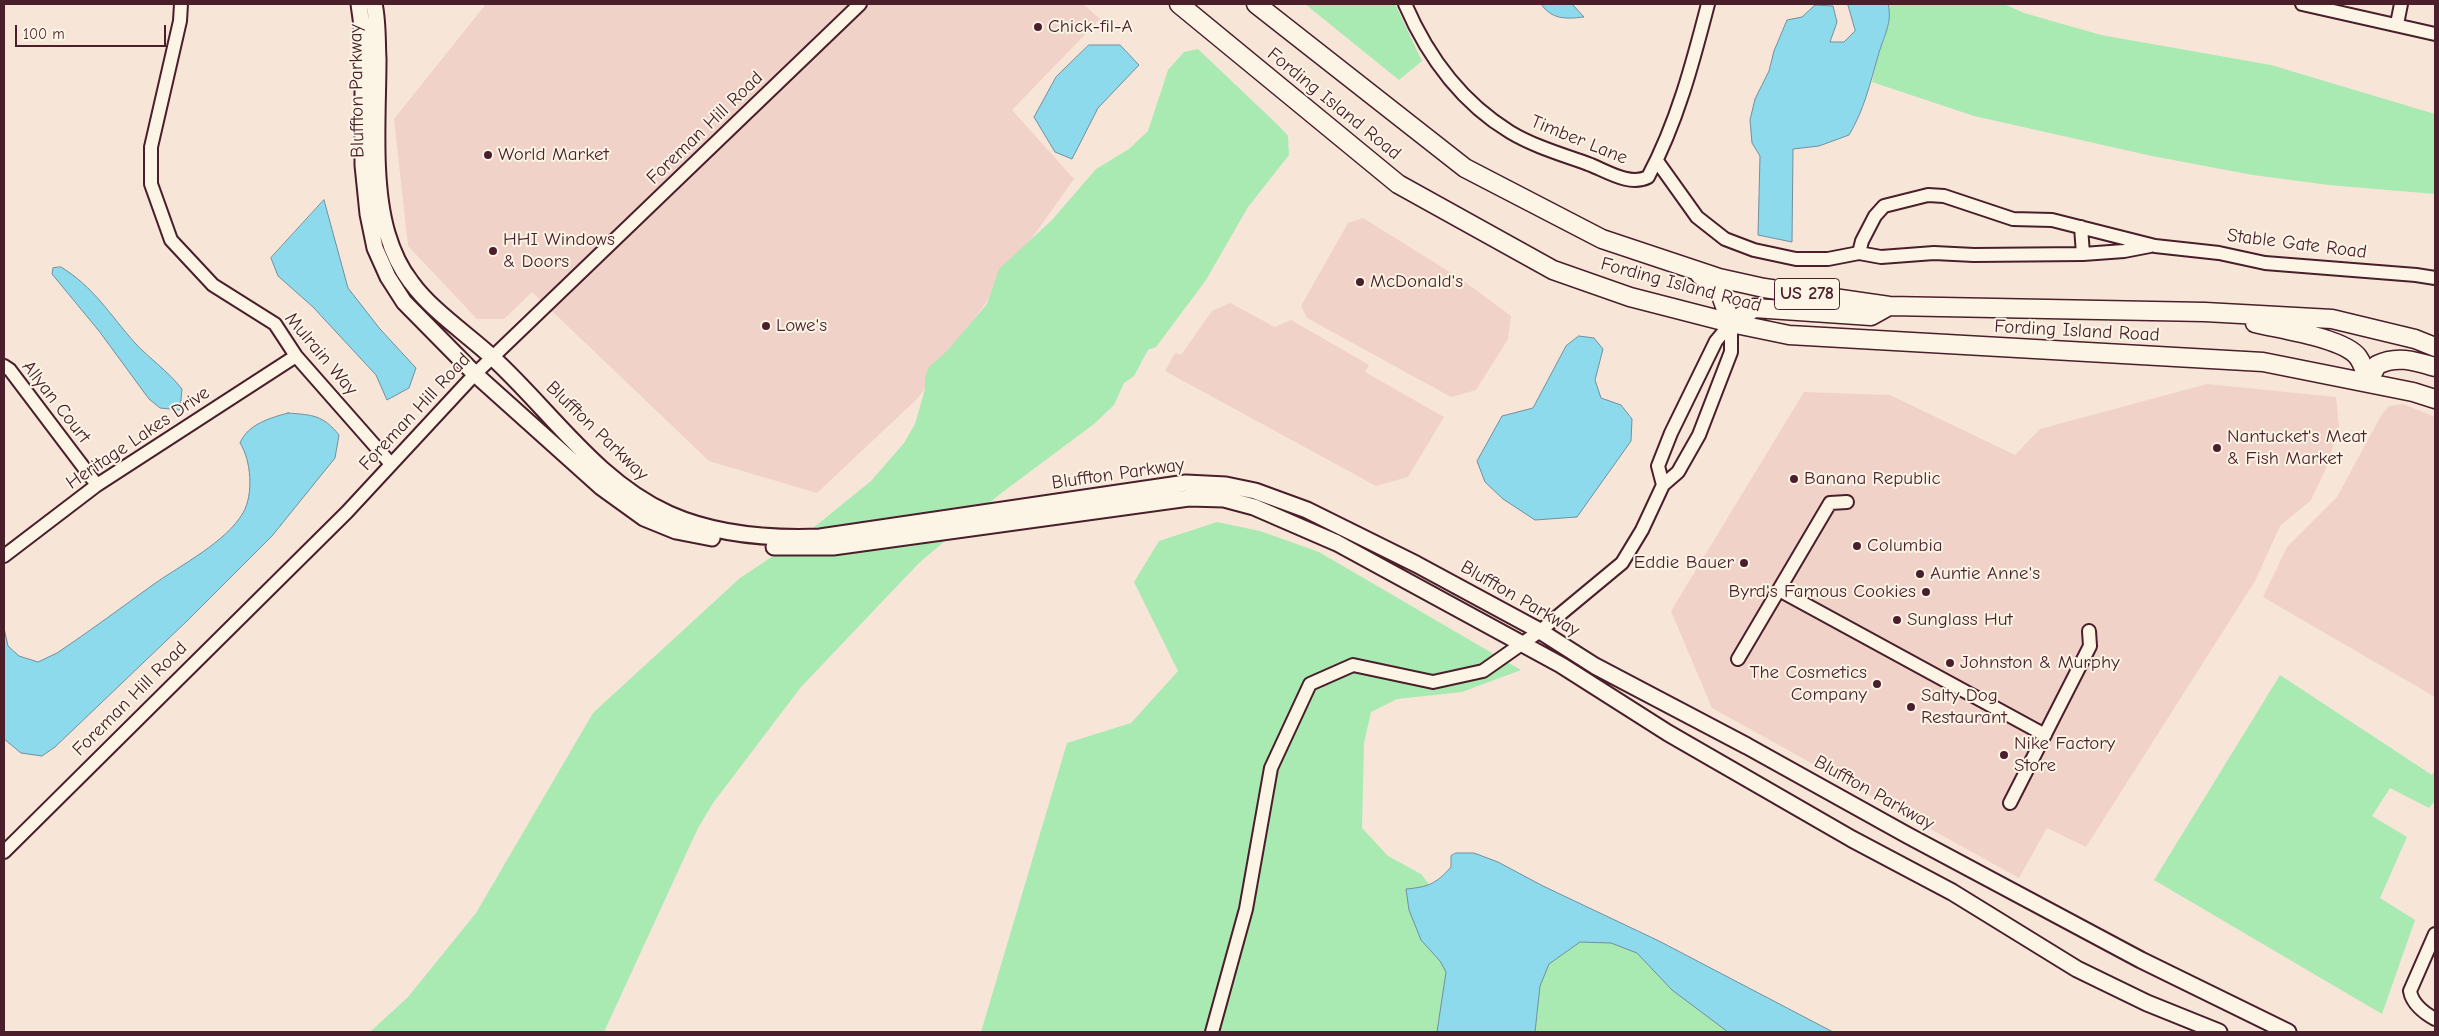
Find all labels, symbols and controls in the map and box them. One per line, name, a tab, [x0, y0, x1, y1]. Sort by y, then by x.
scale bar	[18, 15, 169, 47]
place label: Chick-fil-A	[1048, 16, 1133, 38]
marker: Chick-fil-A	[1032, 21, 1044, 33]
street label: Bluffton Parkway	[344, 24, 370, 158]
text: 100 m	[23, 25, 65, 43]
street label: Fording Island Road	[1263, 43, 1405, 165]
street label: Foreman Hill Road	[642, 67, 768, 189]
street label: Timber Lane	[1527, 110, 1631, 170]
place label: World Market	[498, 144, 609, 166]
marker: World Market	[482, 149, 494, 161]
street label: Stable Gate Road	[2226, 224, 2368, 264]
place label: HHI Windows & Doors	[503, 229, 615, 273]
marker: HHI Windows & Doors	[487, 245, 499, 257]
street label: Fording Island Road	[1598, 253, 1764, 317]
place label: McDonald's	[1370, 271, 1463, 293]
marker: McDonald's	[1354, 276, 1366, 288]
road number: US 278	[1774, 278, 1840, 310]
street label: Mulrain Way	[280, 308, 362, 400]
place label: Lowe's	[776, 315, 827, 337]
street label: Fording Island Road	[1994, 315, 2160, 347]
marker: Lowe's	[760, 320, 772, 332]
street label: Foreman Hill Road	[355, 348, 475, 476]
street label: Allyan Court	[17, 356, 95, 448]
street label: Bluffton Parkway	[541, 376, 653, 486]
street label: Heritage Lakes Drive	[62, 382, 214, 494]
place label: Nantucket's Meat & Fish Market	[2227, 426, 2367, 470]
marker: Nantucket's Meat & Fish Market	[2211, 442, 2223, 454]
street label: Bluffton Parkway	[1050, 453, 1186, 495]
place label: Banana Republic	[1804, 468, 1941, 490]
marker: Banana Republic	[1788, 473, 1800, 485]
place label: Columbia	[1867, 535, 1943, 557]
marker: Columbia	[1851, 540, 1863, 552]
place label: Eddie Bauer	[1634, 552, 1734, 574]
street label: Bluffton Parkway	[1456, 556, 1584, 642]
marker: Eddie Bauer	[1738, 557, 1750, 569]
place label: Auntie Anne's	[1930, 563, 2040, 585]
marker: Auntie Anne's	[1914, 568, 1926, 580]
place label: Byrd's Famous Cookies	[1729, 581, 1916, 603]
marker: Byrd's Famous Cookies	[1920, 586, 1932, 598]
place label: Sunglass Hut	[1907, 609, 2013, 631]
marker: Sunglass Hut	[1891, 614, 1903, 626]
street label: Foreman Hill Road	[68, 637, 192, 761]
place label: Johnston & Murphy	[1960, 652, 2120, 674]
marker: Johnston & Murphy	[1944, 657, 1956, 669]
place label: The Cosmetics Company	[1750, 662, 1867, 706]
marker: The Cosmetics Company	[1871, 678, 1883, 690]
place label: Salty Dog Restaurant	[1921, 685, 2007, 729]
marker: Salty Dog Restaurant	[1905, 701, 1917, 713]
place label: Nike Factory Store	[2014, 733, 2115, 777]
marker: Nike Factory Store	[1998, 749, 2010, 761]
street label: Bluffton Parkway	[1810, 751, 1938, 835]

